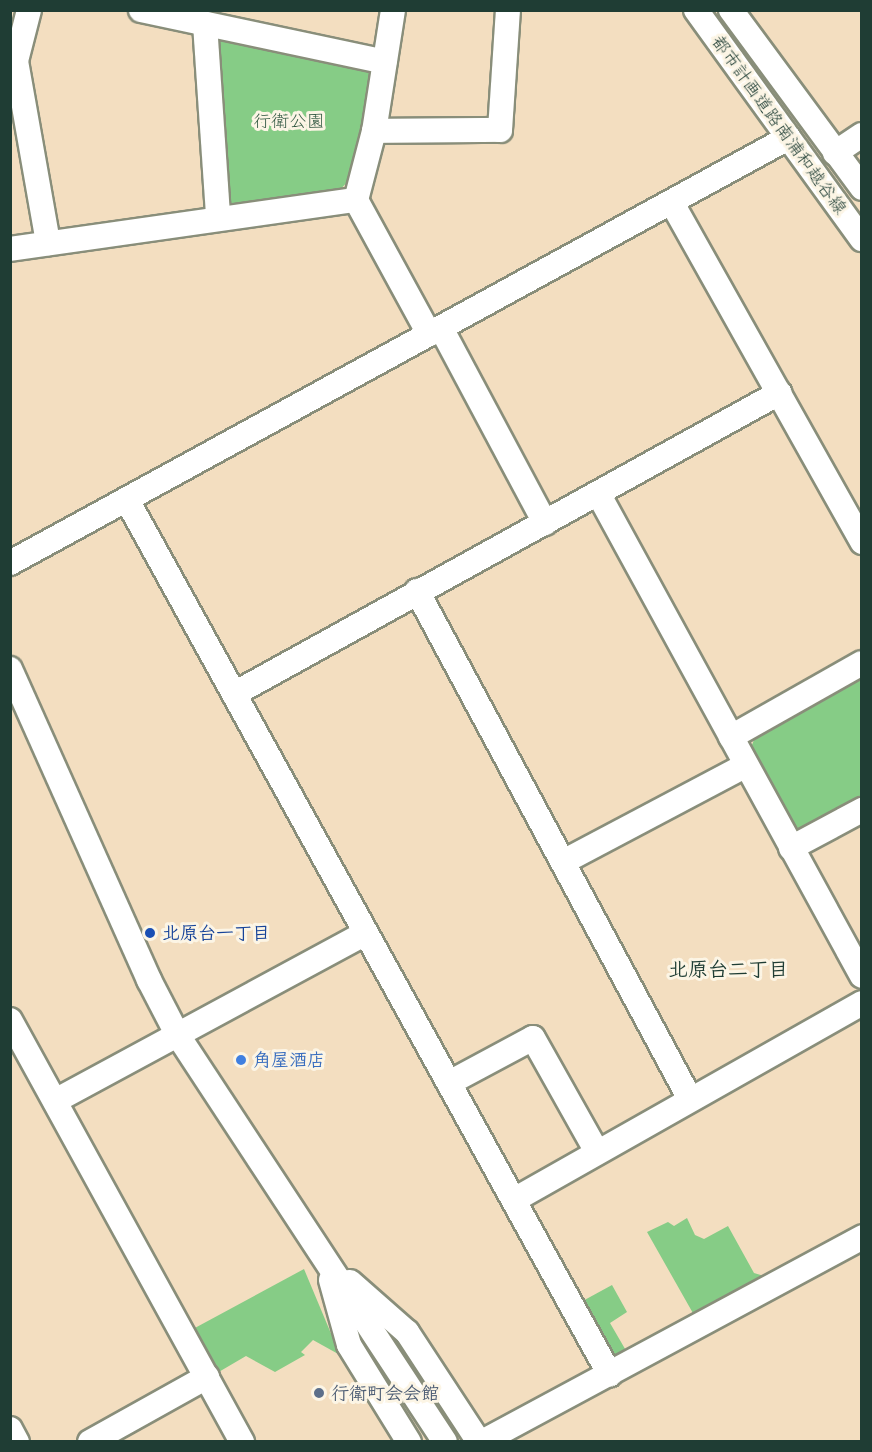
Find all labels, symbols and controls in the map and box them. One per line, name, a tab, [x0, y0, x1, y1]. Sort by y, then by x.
street label: 都市計画道路南浦和越谷線	[707, 31, 851, 219]
park label: 行衛公園	[253, 110, 325, 132]
place label: 北原台一丁目	[162, 922, 270, 944]
marker: 北原台一丁目	[143, 926, 157, 940]
district label: 北原台二丁目	[668, 956, 788, 980]
place label: 角屋酒店	[253, 1049, 325, 1071]
marker: 角屋酒店	[234, 1053, 248, 1067]
place label: 行衛町会会館	[331, 1382, 439, 1404]
marker: 行衛町会会館	[312, 1386, 326, 1400]

